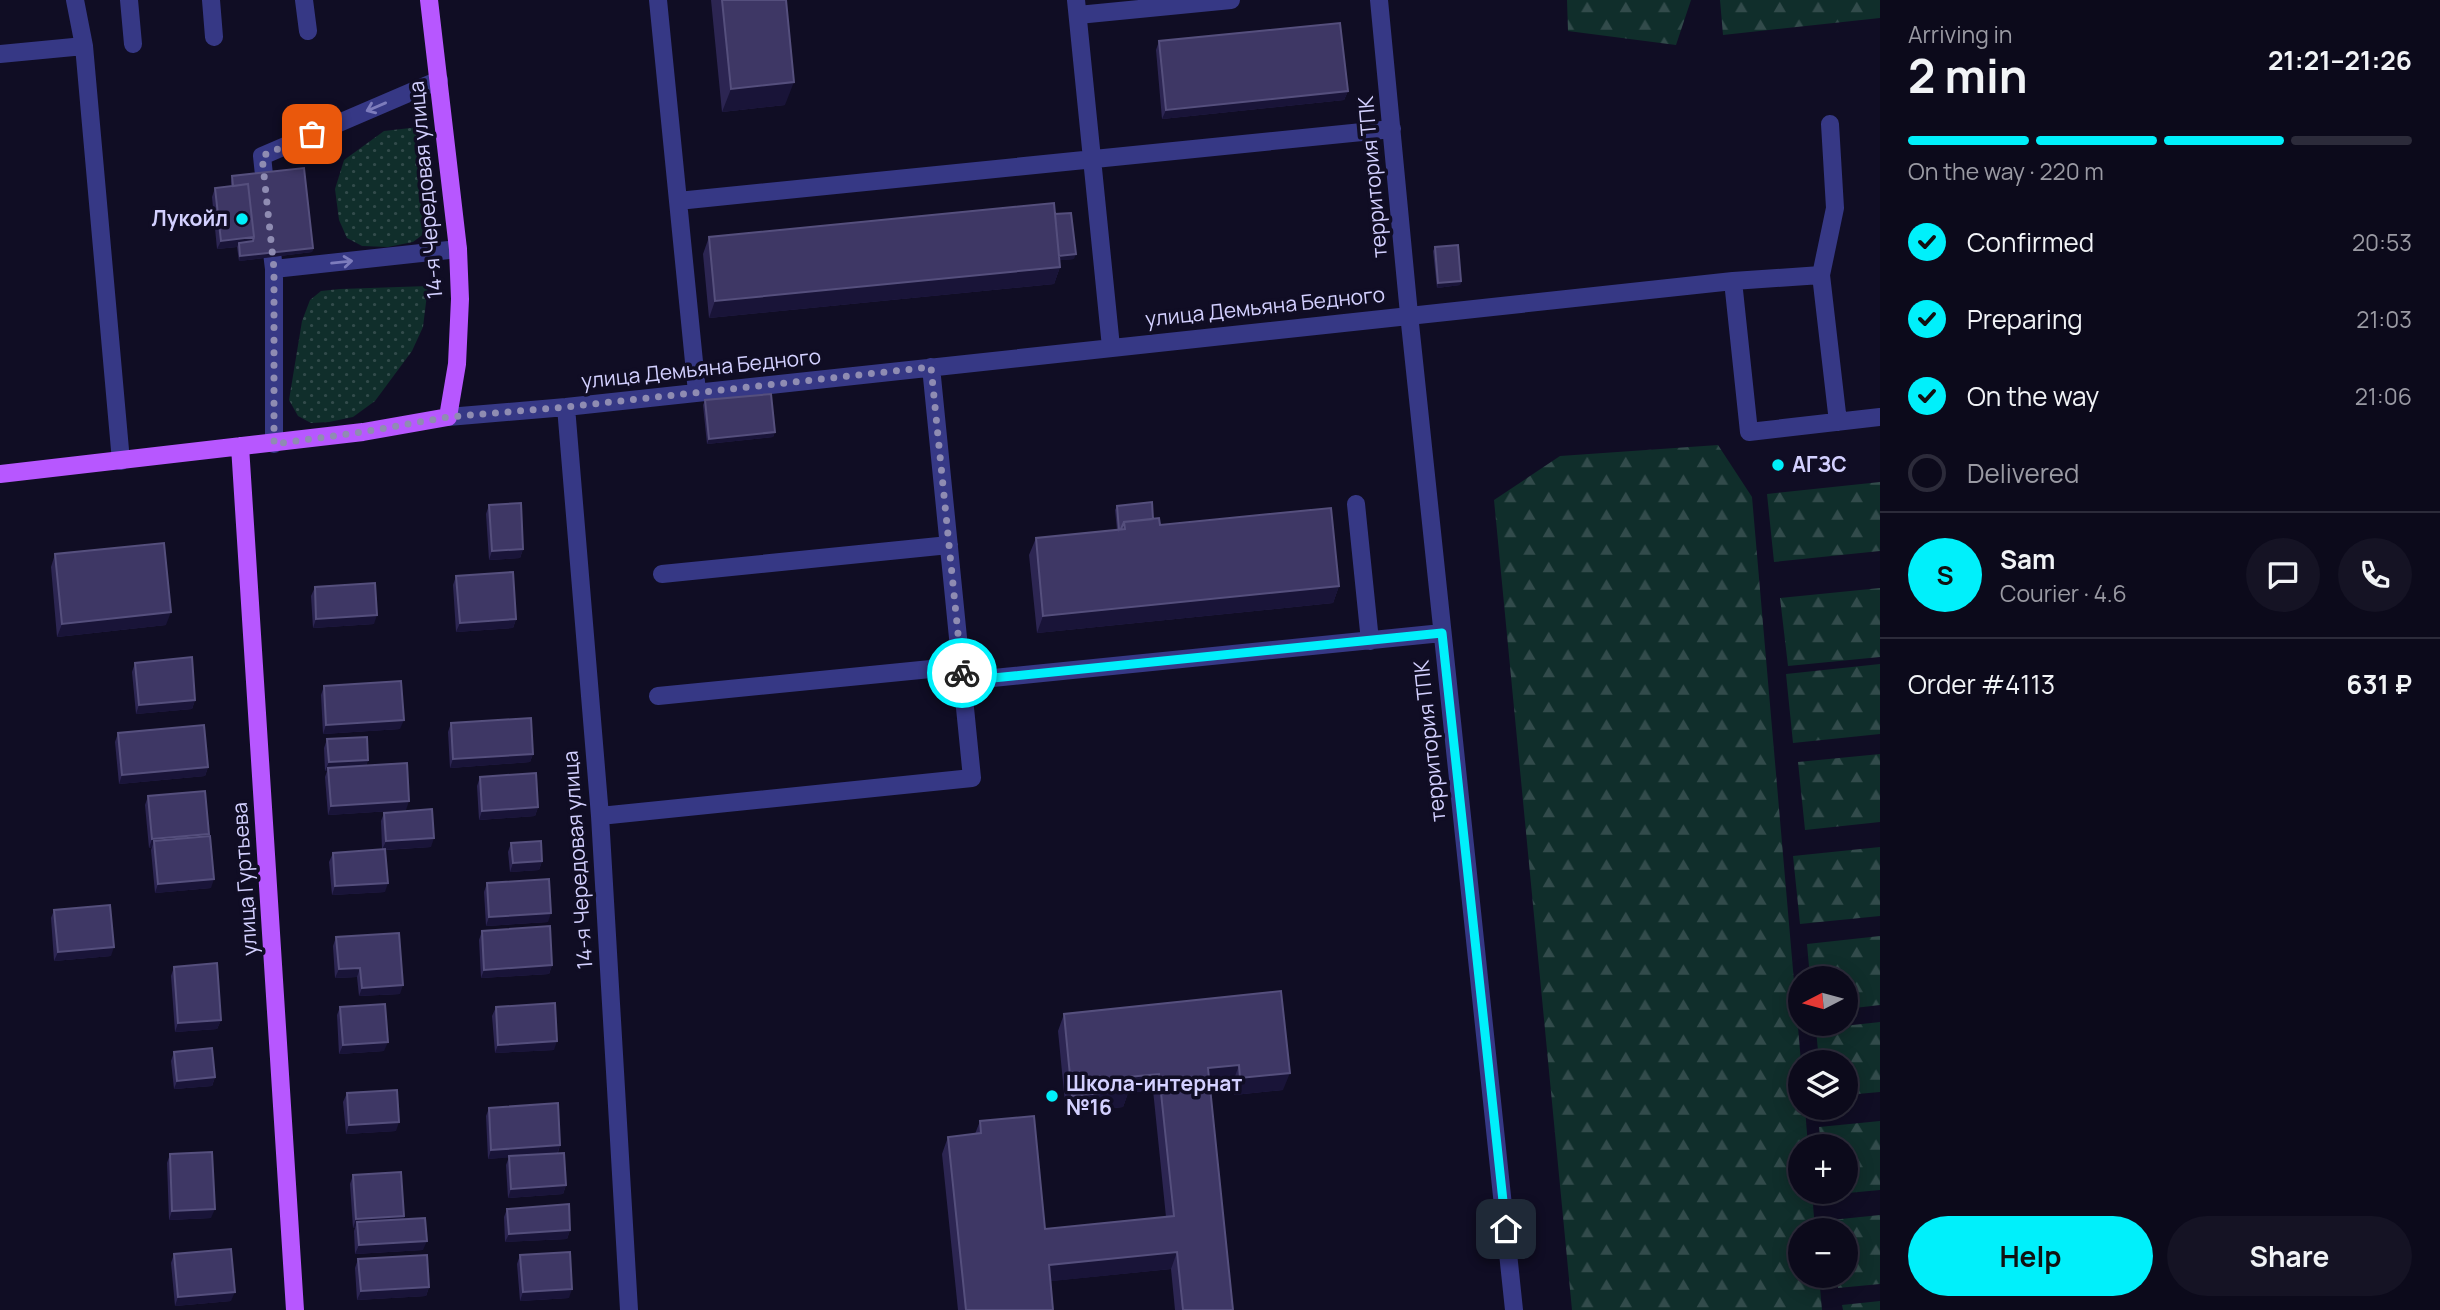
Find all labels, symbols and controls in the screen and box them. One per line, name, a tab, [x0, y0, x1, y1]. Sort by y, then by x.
text: Arriving in	[1908, 18, 2013, 50]
text: 21:21–21:26	[2268, 42, 2412, 78]
text: 2 min	[1908, 44, 2028, 107]
street label: 14-я Чередовая улица	[402, 80, 448, 300]
street label: территория ТПК	[1351, 95, 1393, 259]
one-way arrow	[366, 101, 387, 114]
pin	[282, 104, 342, 164]
icon: bag	[293, 115, 331, 153]
text: On the way · 220 m	[1908, 155, 2104, 187]
place label: Лукойл	[152, 204, 228, 232]
marker: Лукойл	[234, 211, 250, 227]
icon: check	[1908, 223, 1946, 261]
text: Confirmed	[1967, 224, 2094, 260]
text: 20:53	[2352, 226, 2412, 258]
one-way arrow	[330, 255, 352, 268]
street label: улица Демьяна Бедного	[1144, 279, 1386, 333]
icon: check	[1908, 300, 1946, 338]
text: Preparing	[1967, 301, 2083, 337]
text: 21:03	[2356, 303, 2412, 335]
street label: улица Демьяна Бедного	[580, 341, 822, 395]
icon: check	[1908, 377, 1946, 415]
text: On the way	[1967, 378, 2099, 414]
text: 21:06	[2355, 380, 2412, 412]
place label: АГЗС	[1792, 450, 1847, 478]
text: Delivered	[1967, 455, 2079, 491]
marker: АГЗС	[1770, 457, 1786, 473]
button: chat	[2246, 538, 2320, 612]
button: phone	[2338, 538, 2412, 612]
text: Sam	[2000, 541, 2055, 577]
text: S	[1936, 557, 1954, 593]
text: Courier · 4.6	[2000, 577, 2127, 609]
courier	[927, 638, 997, 708]
icon: bike	[943, 654, 981, 692]
street label: территория ТПК	[1407, 658, 1451, 823]
text: Order #4113	[1908, 666, 2055, 702]
text: 631 ₽	[2346, 666, 2412, 702]
street label: 14-я Чередовая улица	[555, 750, 599, 970]
street label: улица Гуртьева	[225, 801, 263, 957]
north arrow	[1788, 966, 1858, 1036]
map controls	[1788, 966, 1858, 1288]
button: layers	[1788, 1050, 1858, 1120]
place label: Школа-интернат №16	[1066, 1069, 1242, 1121]
marker: Школа-интернат №16	[1044, 1088, 1060, 1104]
button: +	[1788, 1134, 1858, 1204]
pin	[1476, 1199, 1536, 1259]
icon: home	[1487, 1210, 1525, 1248]
button: Help	[1908, 1216, 2153, 1296]
button: Share	[2167, 1216, 2412, 1296]
button: −	[1788, 1218, 1858, 1288]

